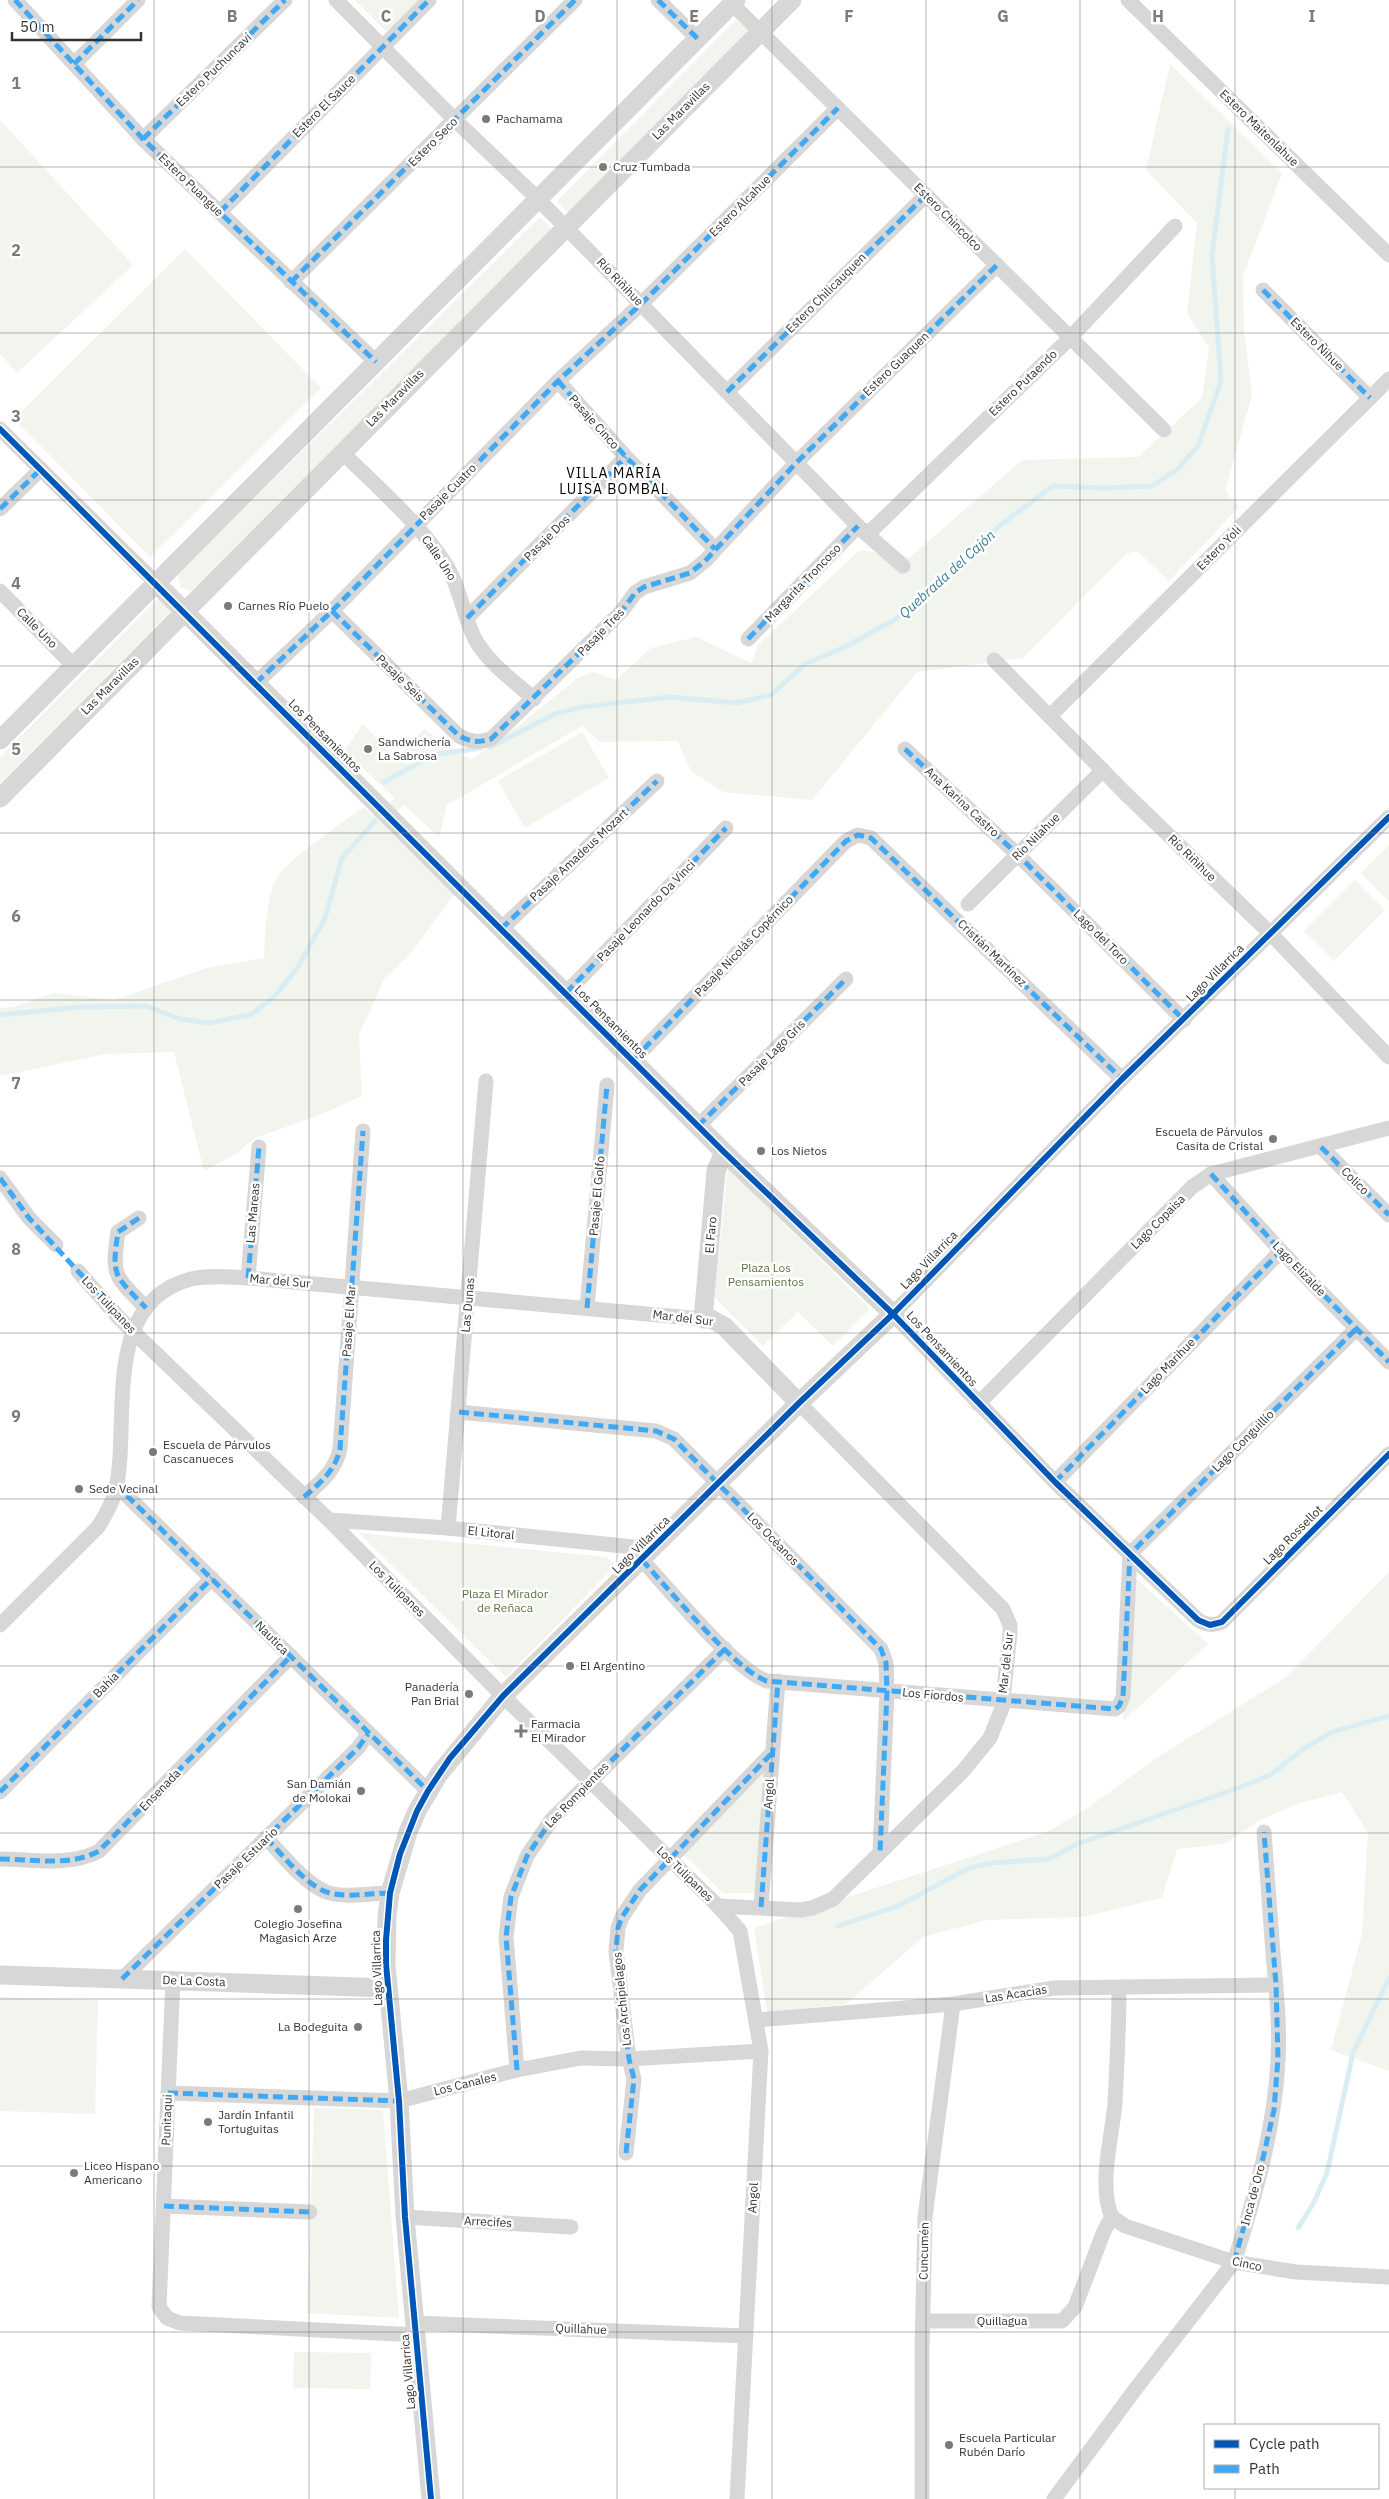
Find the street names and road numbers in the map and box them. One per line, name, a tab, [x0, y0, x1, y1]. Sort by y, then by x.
street label: Estero Puchuncaví	[173, 30, 255, 110]
street label: Estero El Sauce	[289, 71, 359, 140]
street label: Las Maravillas	[649, 79, 713, 143]
street label: Estero Maitenlahue	[1217, 86, 1302, 169]
street label: Estero Seco	[405, 114, 461, 169]
street label: Estero Puangue	[156, 150, 227, 220]
street label: Estero Alcahue	[706, 171, 774, 240]
street label: Estero Chincolco	[911, 179, 986, 254]
street label: Estero Chilicauquen	[782, 249, 869, 336]
street label: Río Riñihue	[594, 255, 647, 309]
street label: Estero Ñihue	[1288, 314, 1347, 374]
street label: Estero Guaquen	[859, 328, 932, 399]
street label: Estero Putaendo	[985, 346, 1060, 419]
street label: Las Maravillas	[363, 366, 427, 430]
street label: Pasaje Cinco	[566, 391, 623, 452]
street label: Pasaje Cuatro	[416, 460, 479, 523]
street label: Pasaje Dos	[521, 511, 573, 564]
street label: Estero Yoli	[1193, 522, 1244, 573]
street label: Calle Uno	[419, 532, 460, 583]
street label: Margarita Troncoso	[761, 540, 844, 625]
street label: Calle Uno	[14, 604, 61, 651]
street label: Pasaje Tres	[574, 604, 627, 659]
street label: Pasaje Seis	[373, 651, 427, 704]
street label: Las Maravillas	[78, 654, 142, 718]
street label: Los Pensamientos	[286, 696, 365, 776]
street label: Ana Karina Castro	[922, 763, 1003, 840]
street label: Pasaje Amadeus Mozart	[526, 805, 631, 904]
street label: Río Nilahue	[1009, 809, 1063, 864]
street label: Río Riñihue	[1165, 831, 1220, 884]
street label: Pasaje Leonardo Da Vinci	[593, 857, 698, 964]
street label: Pasaje Nicolás Copérnico	[691, 892, 796, 1000]
street label: Lago del Toro	[1071, 906, 1132, 968]
street label: Cristián Martínez	[955, 916, 1030, 990]
street label: Lago Villarrica	[1183, 940, 1247, 1005]
street label: Los Pensamientos	[572, 982, 651, 1062]
street label: Pasaje Lago Gris	[735, 1016, 808, 1089]
street label: Pasaje El Golfo	[586, 1155, 607, 1237]
street label: Colico	[1338, 1164, 1373, 1198]
street label: Las Mareas	[242, 1182, 263, 1244]
street label: Lago Copaisa	[1127, 1191, 1188, 1252]
street label: El Faro	[701, 1216, 720, 1254]
street label: Lago Villarrica	[897, 1227, 961, 1292]
street label: Lago Elizalde	[1270, 1238, 1329, 1299]
street label: Mar del Sur	[249, 1270, 312, 1291]
street label: Los Tulipanes	[79, 1273, 140, 1337]
street label: Las Dunas	[458, 1277, 477, 1333]
street label: Pasaje El Mar	[339, 1284, 359, 1357]
street label: Mar del Sur	[652, 1306, 715, 1329]
street label: Los Pensamientos	[904, 1308, 981, 1390]
street label: Lago Marihue	[1137, 1334, 1198, 1397]
street label: Lago Conguillío	[1209, 1406, 1277, 1475]
street label: Lago Rossellot	[1260, 1502, 1326, 1568]
street label: Los Océanos	[744, 1509, 803, 1568]
street label: Lago Villarrica	[609, 1512, 673, 1577]
street label: El Litoral	[467, 1523, 515, 1542]
street label: Los Tulipanes	[366, 1557, 429, 1620]
street label: Nautica	[252, 1618, 293, 1658]
street label: Mar del Sur	[995, 1631, 1016, 1694]
street label: Bahía	[90, 1668, 122, 1701]
street label: Los Fiordos	[902, 1684, 965, 1705]
street label: Las Rompientes	[541, 1758, 612, 1831]
street label: Ensenada	[136, 1765, 184, 1814]
street label: Angol	[760, 1778, 777, 1810]
street label: Pasaje Estuario	[211, 1823, 281, 1892]
street label: Los Tulipanes	[654, 1843, 717, 1905]
street label: Lago Villarrica	[368, 1929, 385, 2006]
street label: Los Archipielagos	[609, 1951, 634, 2047]
street label: De La Costa	[162, 1972, 226, 1989]
street label: Las Acacias	[984, 1981, 1048, 2006]
street label: Los Canales	[432, 2068, 498, 2099]
street label: Punitaqui	[158, 2094, 175, 2146]
street label: Inca de Oro	[1237, 2162, 1268, 2227]
street label: Angol	[744, 2182, 761, 2214]
street label: Arrecifes	[463, 2213, 513, 2230]
street label: Cuncumén	[915, 2222, 932, 2280]
street label: Cinco	[1231, 2253, 1264, 2274]
street label: Quillagua	[977, 2313, 1028, 2328]
street label: Quillahue	[555, 2320, 607, 2337]
street label: Lago Villarrica	[397, 2333, 418, 2410]

